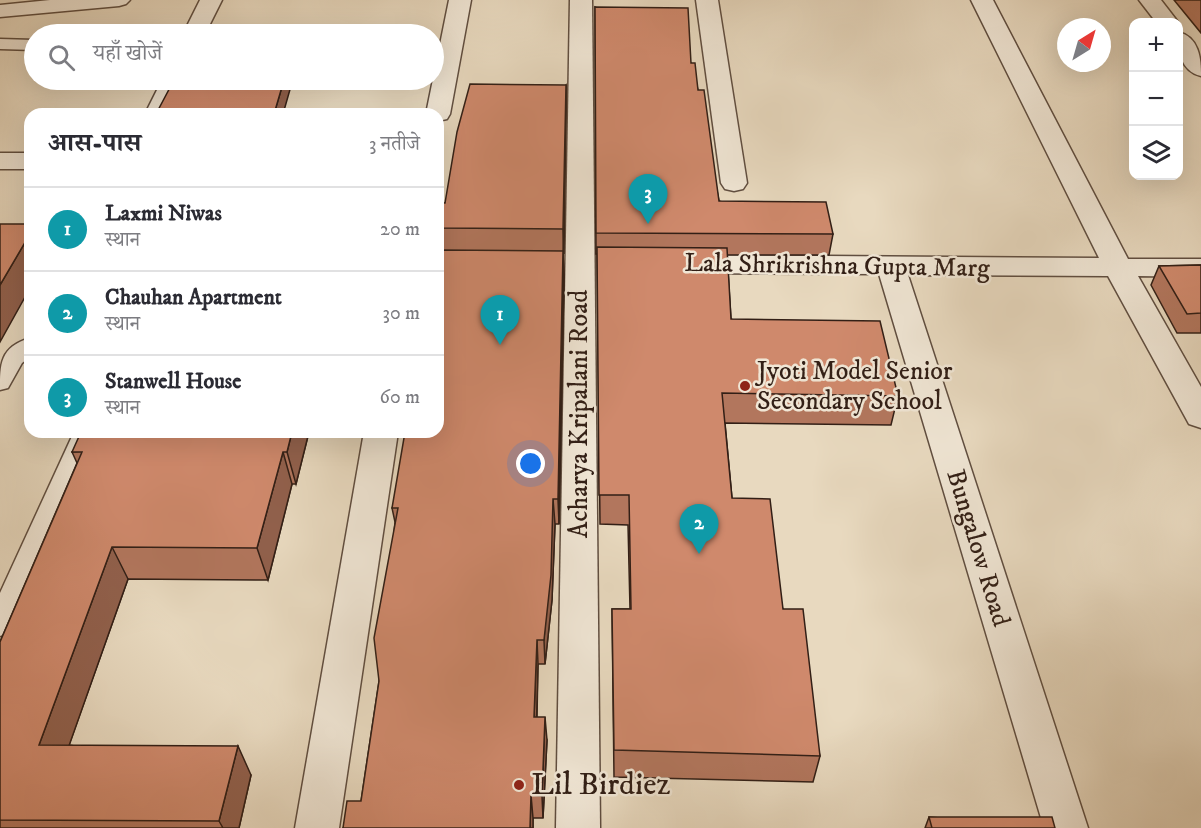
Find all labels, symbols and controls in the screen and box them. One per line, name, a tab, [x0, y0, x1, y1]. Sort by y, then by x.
north arrow	[1057, 18, 1111, 72]
map controls	[1129, 18, 1183, 180]
button: +	[1129, 18, 1183, 72]
search box	[24, 24, 444, 90]
text: यहाँ खोजें	[93, 40, 162, 67]
icon: search	[45, 41, 78, 74]
button: −	[1129, 72, 1183, 126]
button: layers	[1129, 126, 1183, 180]
text: आस-पास	[48, 127, 141, 160]
text: 3 नतीजे	[369, 132, 420, 157]
pin: 3	[628, 174, 668, 224]
text: Laxmi Niwas	[105, 200, 222, 227]
text: 1	[64, 217, 71, 242]
text: 20 m	[380, 217, 420, 242]
text: स्थान	[105, 228, 140, 253]
street label: Lala Shrikrishna Gupta Marg	[684, 247, 990, 285]
text: Chauhan Apartment	[105, 284, 282, 311]
street label: Acharya Kripalani Road	[563, 290, 596, 538]
pin: 1	[480, 296, 520, 345]
text: 2	[63, 301, 72, 326]
text: 30 m	[382, 301, 420, 326]
text: स्थान	[105, 312, 140, 337]
place label: Jyoti Model Senior Secondary School	[755, 355, 953, 418]
text: Stanwell House	[105, 368, 241, 395]
marker: Jyoti Model Senior Secondary School	[738, 379, 752, 393]
text: 3	[64, 385, 71, 410]
text: 60 m	[380, 385, 420, 410]
text: स्थान	[105, 396, 140, 421]
your location	[516, 449, 545, 478]
street label: Bungalow Road	[938, 465, 1018, 631]
pin: 2	[680, 504, 718, 554]
place label: Lil Birdiez	[531, 765, 670, 805]
marker: Lil Birdiez	[512, 778, 526, 792]

